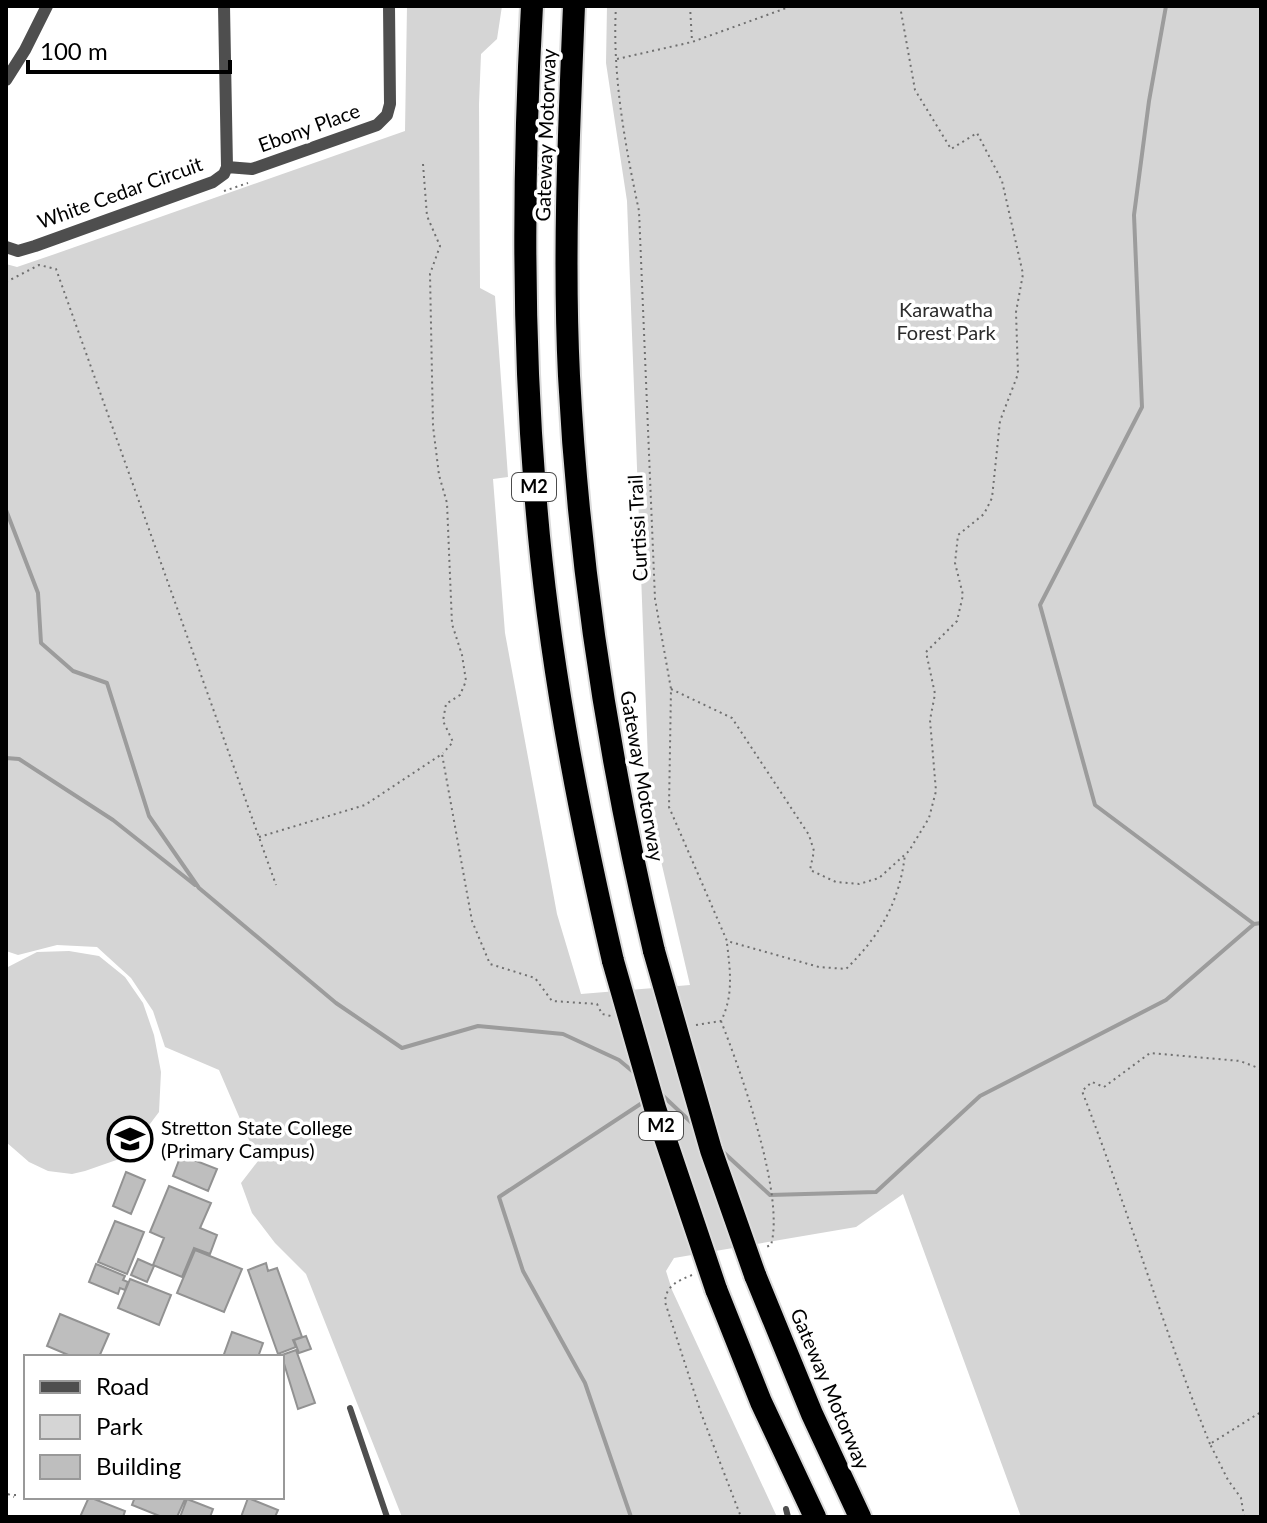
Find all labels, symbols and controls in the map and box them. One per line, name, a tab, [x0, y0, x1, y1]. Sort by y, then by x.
scale bar	[28, 24, 230, 74]
text: 100 m	[40, 36, 108, 65]
street label: Gateway Motorway	[530, 47, 560, 222]
street label: Ebony Place	[255, 98, 363, 157]
street label: White Cedar Circuit	[34, 151, 205, 233]
park label: Karawatha Forest Park	[896, 297, 996, 344]
road number: M2	[512, 473, 556, 501]
street label: Curtissi Trail	[622, 474, 652, 582]
street label: Gateway Motorway	[616, 689, 670, 864]
road number: M2	[639, 1112, 683, 1140]
school or university icon: Stretton State College (Primary Campus)	[106, 1115, 154, 1163]
place label: Stretton State College (Primary Campus)	[161, 1115, 353, 1162]
street label: Gateway Motorway	[786, 1304, 876, 1474]
legend	[24, 1355, 284, 1499]
text: Road	[96, 1371, 149, 1400]
text: Park	[96, 1411, 144, 1440]
text: Building	[96, 1451, 181, 1480]

